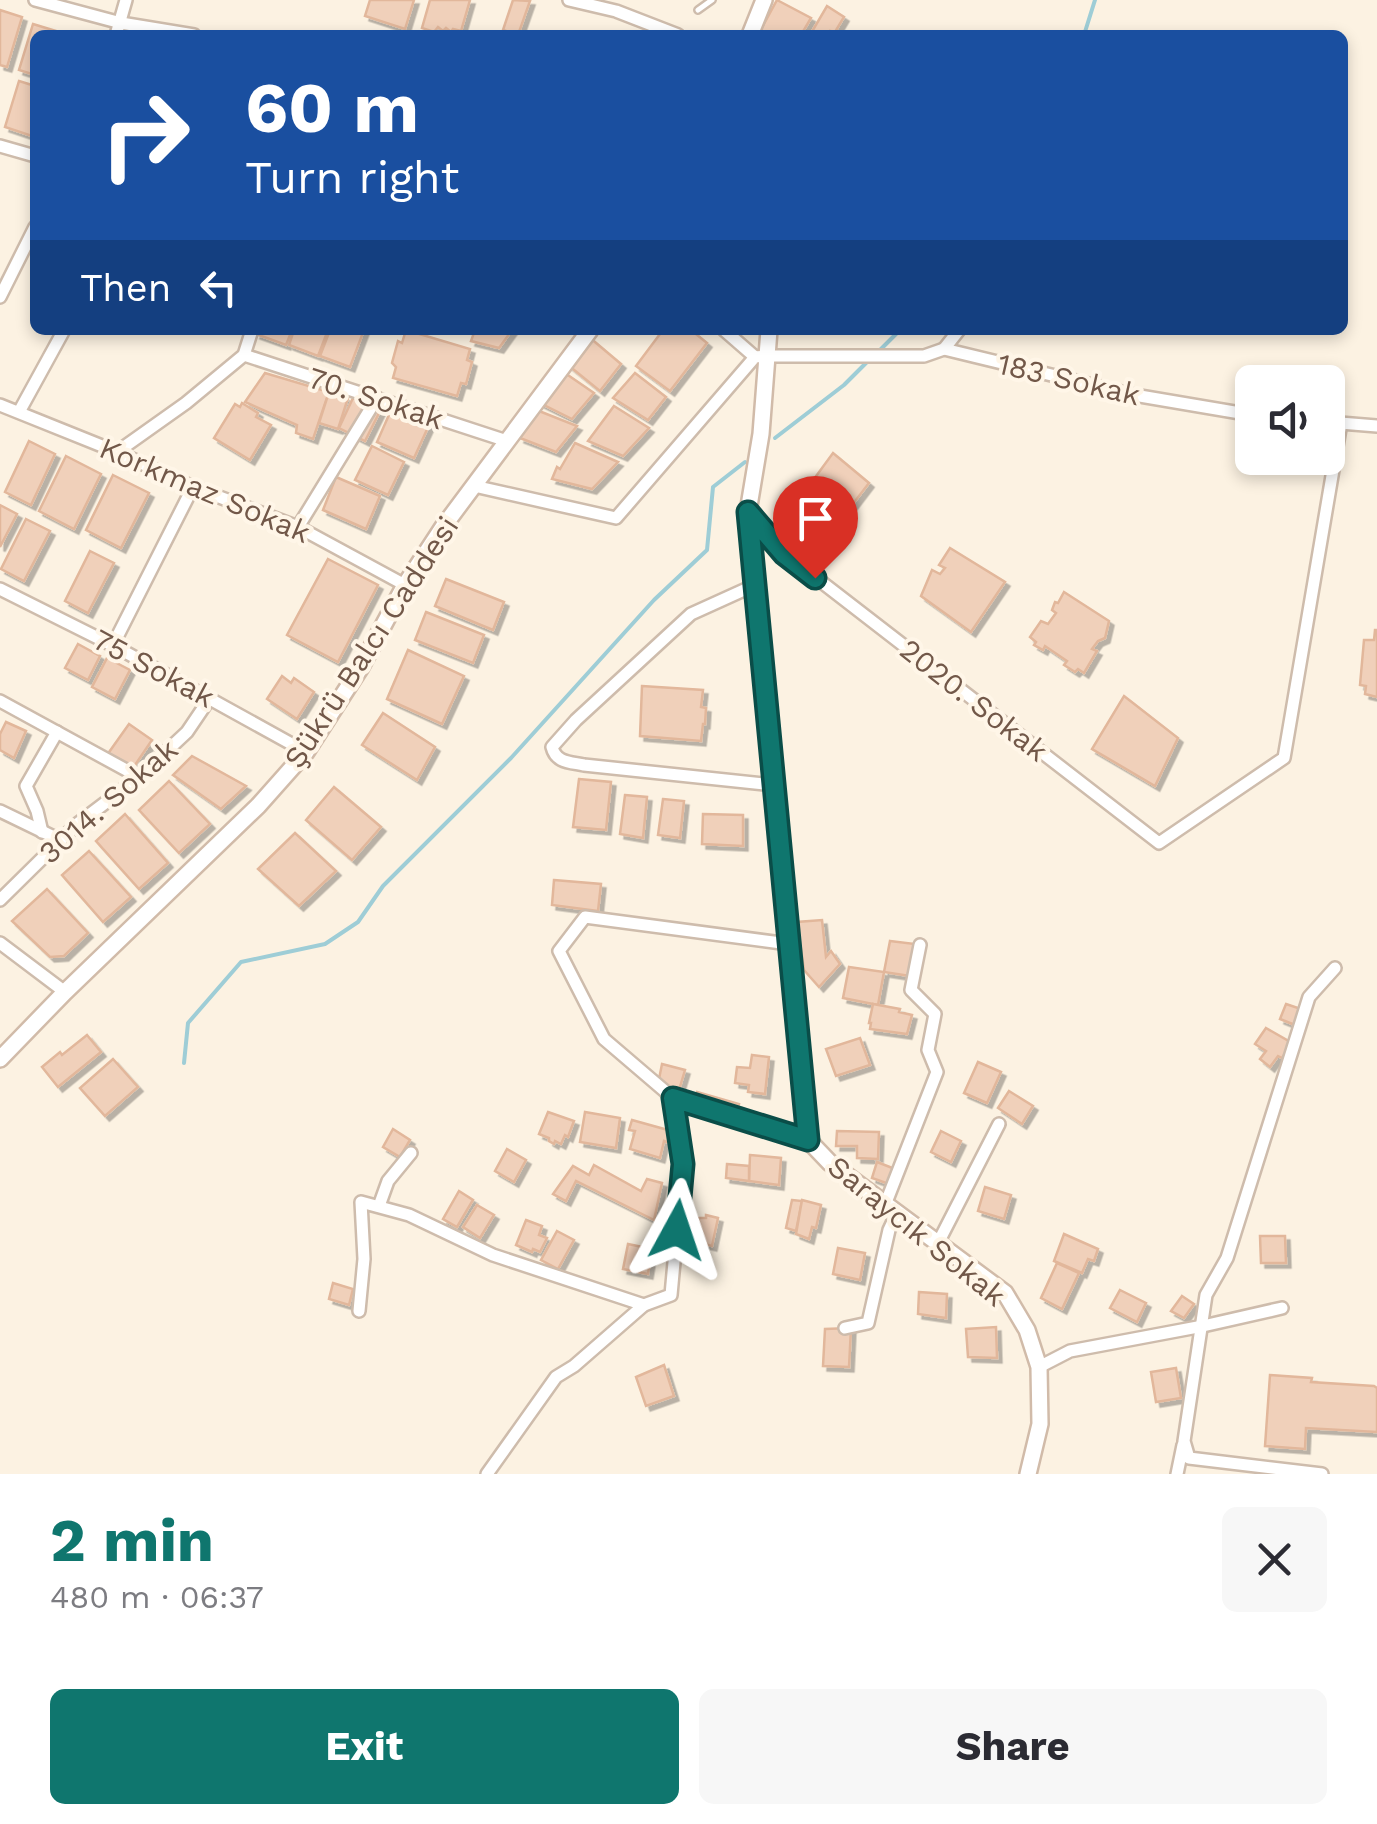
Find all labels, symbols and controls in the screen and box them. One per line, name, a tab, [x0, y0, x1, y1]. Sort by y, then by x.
text: 60 m	[245, 67, 419, 149]
icon: right	[80, 70, 210, 200]
text: Turn right	[245, 151, 459, 204]
icon: left	[191, 260, 246, 315]
text: Then	[80, 266, 171, 310]
street label: 183 Sokak	[994, 346, 1144, 412]
street label: 70. Sokak	[304, 360, 448, 436]
map controls	[1235, 365, 1345, 475]
button: sound	[1235, 365, 1345, 475]
street label: Korkmaz Sokak	[94, 430, 316, 550]
pin	[773, 476, 858, 579]
icon: arrive	[788, 491, 843, 546]
street label: Şükrü Balcı Caddesi	[277, 510, 465, 774]
street label: 75 Sokak	[87, 621, 221, 715]
street label: 2020. Sokak	[893, 631, 1055, 769]
street label: 3014. Sokak	[32, 731, 184, 871]
street label: Saraycık Sokak	[821, 1149, 1013, 1313]
position arrow	[625, 1178, 729, 1282]
text: 2 min	[50, 1505, 214, 1576]
button: close	[1222, 1507, 1327, 1612]
text: 480 m · 06:37	[50, 1578, 264, 1616]
button: Exit	[50, 1689, 679, 1804]
button: Share	[699, 1689, 1327, 1804]

